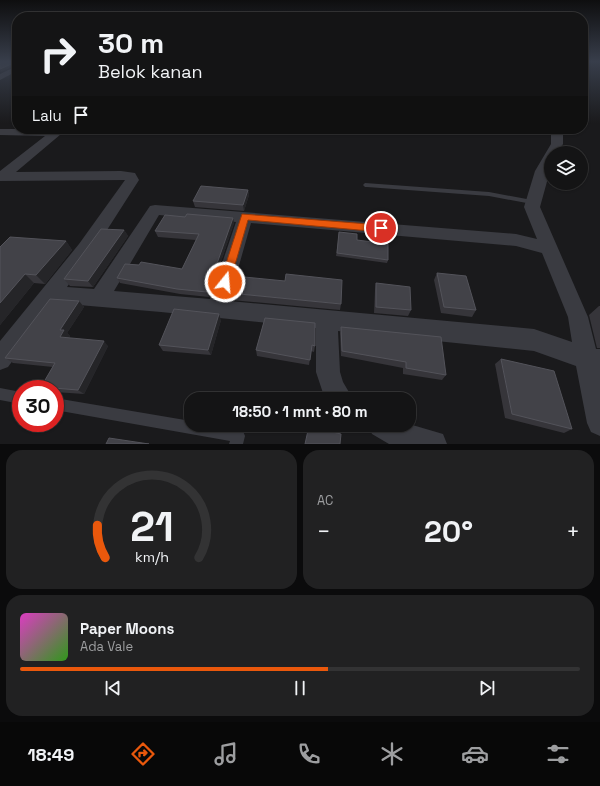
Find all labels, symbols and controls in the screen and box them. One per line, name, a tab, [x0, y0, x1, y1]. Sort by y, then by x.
text: 30 m	[98, 25, 164, 61]
icon: right	[32, 28, 84, 80]
text: Belok kanan	[98, 60, 203, 83]
icon: arrive	[70, 104, 92, 126]
text: Lalu	[32, 106, 62, 125]
map controls	[544, 146, 588, 190]
button: layers	[544, 146, 588, 190]
pin	[364, 211, 398, 245]
icon: arrive	[370, 217, 392, 239]
position arrow	[204, 261, 246, 303]
speed limit sign: 30	[12, 380, 64, 432]
text: 18:50 · 1 mnt · 80 m	[232, 402, 368, 421]
text: AC	[317, 492, 333, 509]
text: 21	[130, 499, 173, 552]
text: 20°	[424, 512, 473, 551]
text: −	[317, 517, 331, 545]
text: +	[566, 517, 580, 545]
text: km/h	[134, 547, 169, 565]
text: Paper Moons	[80, 619, 174, 638]
text: Ada Vale	[80, 638, 133, 655]
icon: previous	[102, 677, 124, 699]
icon: pause	[289, 677, 311, 699]
icon: next	[476, 677, 498, 699]
icon: directions	[129, 740, 157, 768]
icon: music	[212, 740, 240, 768]
icon: phone	[295, 740, 323, 768]
icon: climate	[378, 740, 406, 768]
icon: car	[461, 740, 489, 768]
icon: filters	[544, 740, 572, 768]
text: 18:49	[28, 743, 74, 766]

